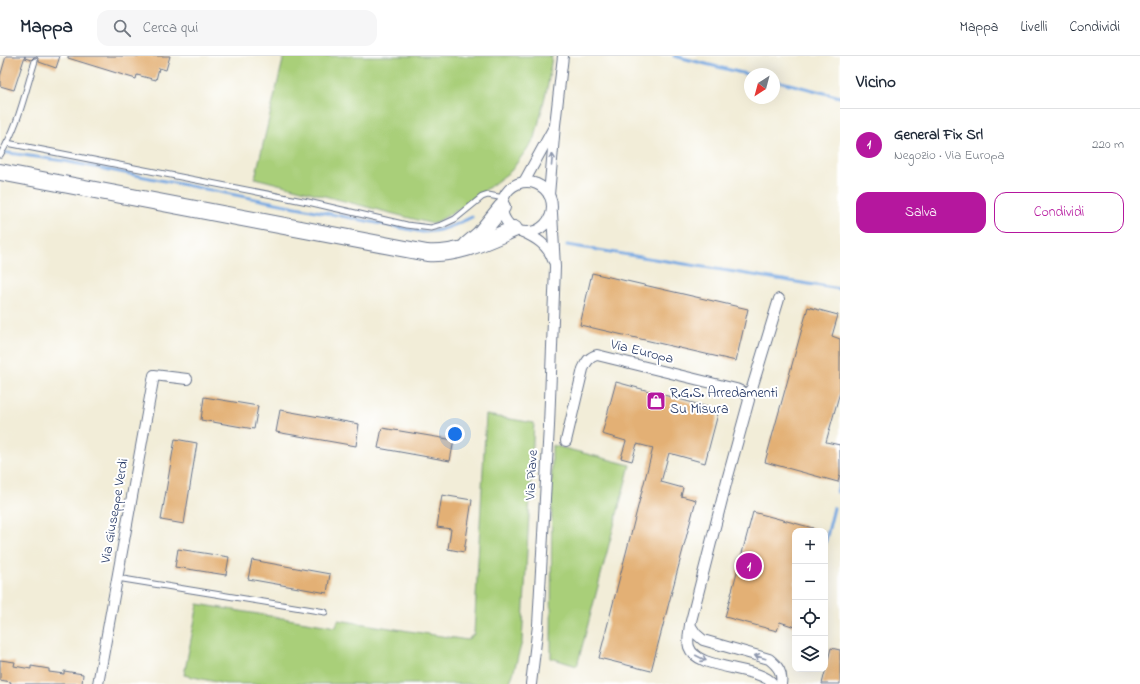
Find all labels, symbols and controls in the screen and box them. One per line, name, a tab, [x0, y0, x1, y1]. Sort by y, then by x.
search box	[97, 10, 377, 46]
text: Mappa	[20, 14, 73, 41]
icon: search	[111, 17, 133, 39]
text: Cerca qui	[143, 17, 198, 39]
text: Mappa	[960, 17, 998, 38]
text: Livelli	[1020, 17, 1047, 38]
text: Condividi	[1069, 17, 1120, 38]
north arrow	[744, 68, 780, 104]
text: Vicino	[856, 70, 896, 95]
text: General Fix Srl	[894, 124, 983, 146]
text: 1	[867, 135, 871, 154]
text: 220 m	[1092, 135, 1124, 154]
text: Negozio · Via Europa	[894, 146, 1005, 165]
one-way arrow	[548, 154, 555, 167]
button: Salva	[856, 192, 986, 233]
button: Condividi	[994, 192, 1124, 233]
street label: Via Europa	[607, 334, 676, 370]
place label: R.G.S. Arredamenti Su Misura	[670, 383, 778, 420]
shop icon: R.G.S. Arredamenti Su Misura	[645, 390, 667, 412]
your location	[445, 424, 465, 444]
street label: Via Piave	[520, 449, 544, 502]
street label: Via Giuseppe Verdi	[95, 457, 135, 566]
map controls	[792, 528, 828, 672]
button: +	[792, 528, 828, 564]
pin: 1	[736, 551, 762, 581]
button: −	[792, 564, 828, 600]
button: locate	[792, 600, 828, 636]
button: layers	[792, 636, 828, 672]
one-way arrow	[754, 653, 767, 660]
one-way arrow	[695, 655, 707, 663]

